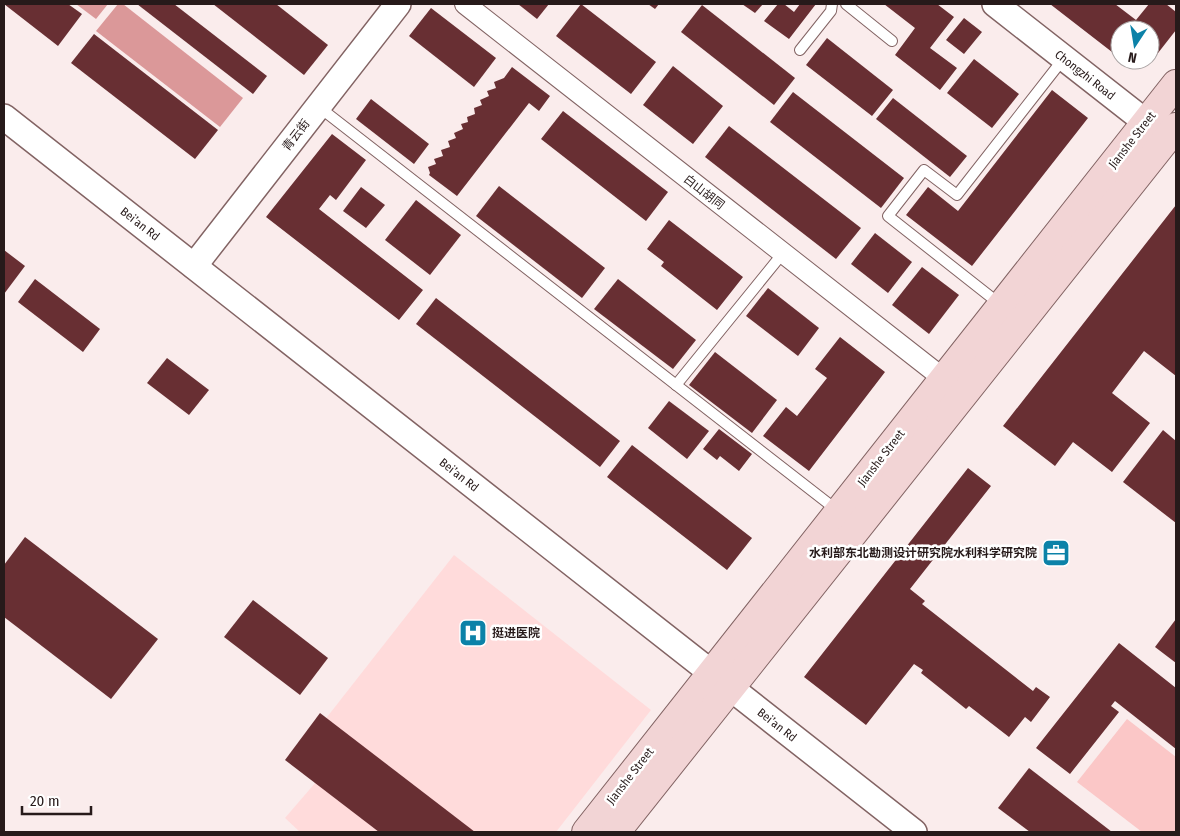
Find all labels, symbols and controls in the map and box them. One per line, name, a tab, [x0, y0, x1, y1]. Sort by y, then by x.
north arrow	[1110, 20, 1160, 70]
street label: Chongzhi Road	[1052, 47, 1118, 103]
text: N	[1127, 48, 1138, 66]
street label: Jianshe Street	[1105, 109, 1159, 171]
street label: 青云街	[279, 117, 313, 153]
street label: 白山胡同	[681, 172, 727, 212]
street label: Bei’an Rd	[118, 204, 162, 244]
street label: Jianshe Street	[854, 427, 908, 489]
street label: Bei’an Rd	[437, 455, 481, 495]
office icon: 水利部东北勘测设计研究院水利科学研究院	[1041, 538, 1071, 568]
place label: 水利部东北勘测设计研究院水利科学研究院	[809, 546, 1037, 560]
hospital icon: 挺进医院	[458, 618, 488, 648]
place label: 挺进医院	[492, 626, 540, 640]
street label: Bei’an Rd	[755, 705, 799, 745]
street label: Jianshe Street	[603, 745, 657, 807]
scale bar	[22, 784, 91, 816]
text: 20 m	[30, 792, 60, 810]

